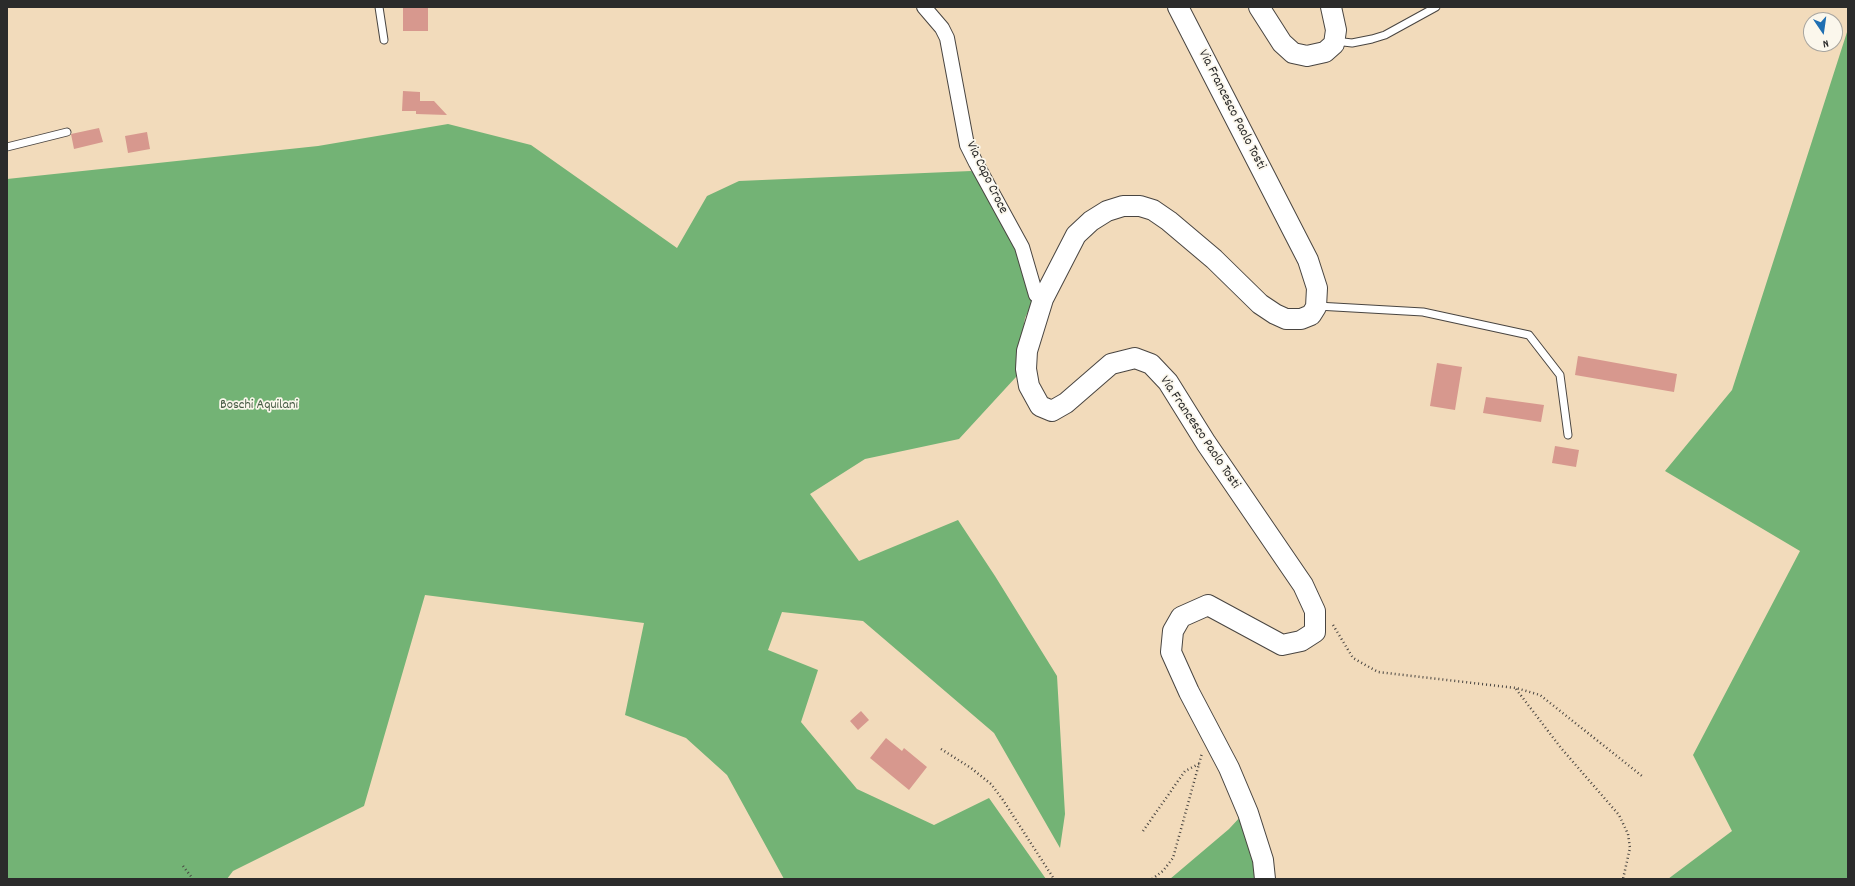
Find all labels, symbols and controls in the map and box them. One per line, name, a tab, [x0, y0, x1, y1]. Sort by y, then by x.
north arrow	[1803, 12, 1843, 52]
text: N	[1821, 34, 1830, 51]
street label: Via Francesco Paolo Tosti	[1193, 47, 1269, 173]
street label: Via Capo Croce	[961, 139, 1011, 217]
street label: Via Francesco Paolo Tosti	[1155, 373, 1243, 493]
park label: Boschi Aquilani	[220, 398, 298, 414]

